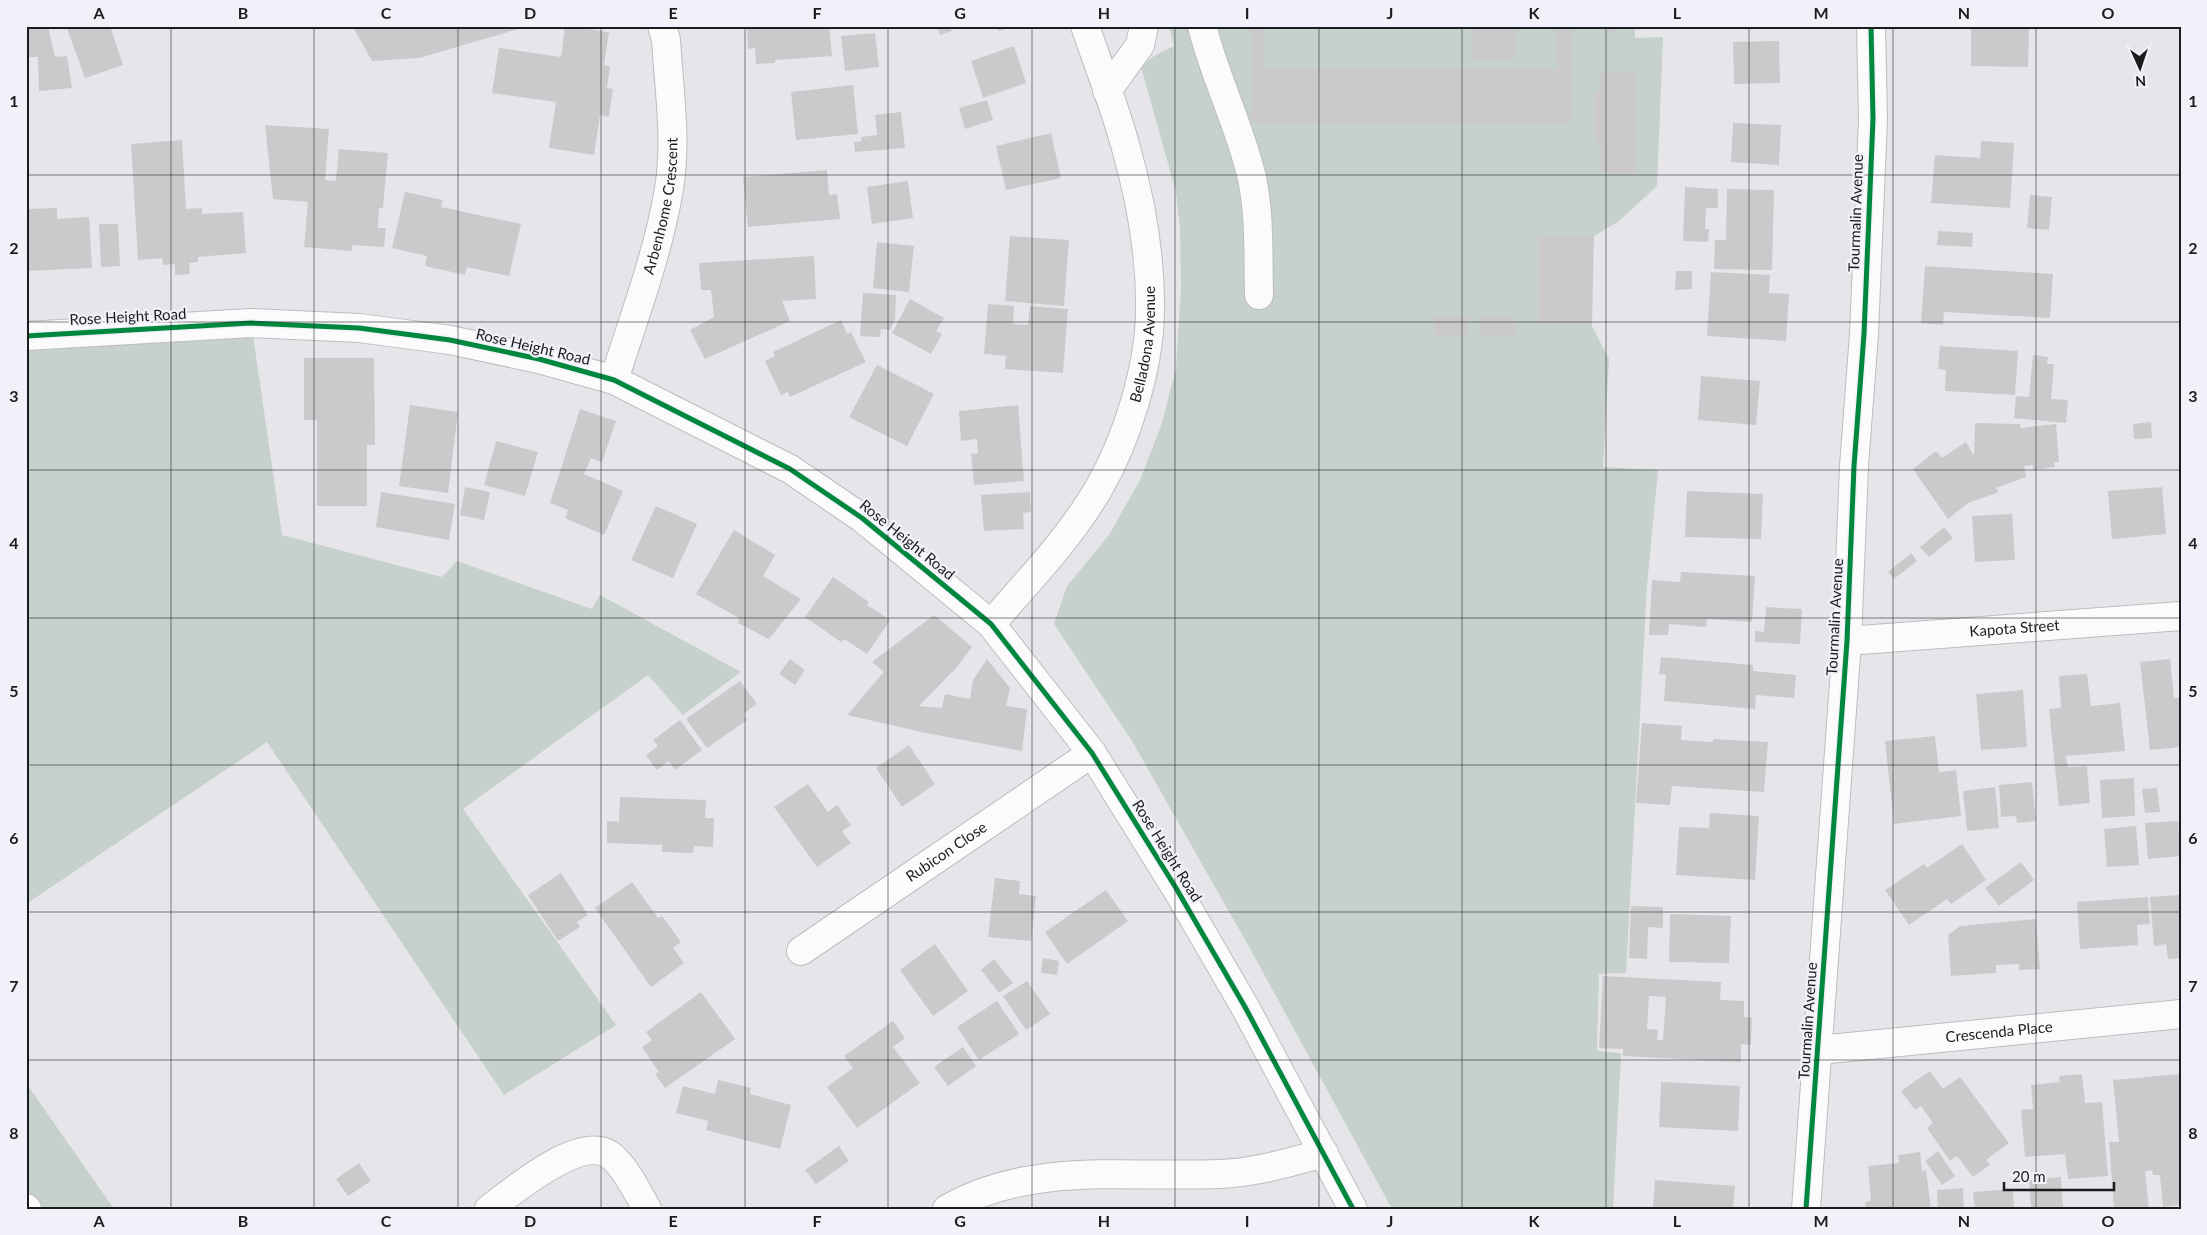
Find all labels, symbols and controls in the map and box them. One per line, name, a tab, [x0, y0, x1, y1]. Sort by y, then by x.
text: A	[92, 3, 105, 22]
text: B	[238, 3, 248, 22]
text: C	[381, 3, 392, 22]
text: D	[524, 3, 536, 22]
text: E	[668, 3, 678, 22]
text: F	[812, 3, 822, 22]
text: G	[954, 3, 966, 22]
text: H	[1098, 3, 1110, 22]
text: I	[1245, 3, 1249, 22]
text: J	[1387, 3, 1393, 22]
text: K	[1529, 3, 1541, 22]
text: L	[1673, 3, 1682, 22]
text: M	[1813, 3, 1829, 22]
text: N	[1958, 3, 1970, 22]
text: O	[2102, 3, 2115, 22]
north arrow	[2114, 42, 2164, 92]
text: N	[2135, 73, 2147, 90]
text: 1	[9, 91, 19, 110]
text: 1	[2188, 91, 2198, 110]
street label: Arbenhome Crescent	[639, 137, 680, 276]
street label: Tourmalin Avenue	[1844, 154, 1866, 272]
text: 2	[9, 238, 19, 257]
text: 2	[2188, 238, 2198, 257]
street label: Belladona Avenue	[1125, 286, 1158, 404]
street label: Rose Height Road	[69, 304, 187, 328]
street label: Rose Height Road	[474, 324, 592, 368]
text: 3	[9, 386, 19, 405]
text: 3	[2188, 386, 2198, 405]
street label: Rose Height Road	[857, 495, 959, 583]
text: 4	[9, 533, 19, 552]
text: 4	[2188, 533, 2198, 552]
street label: Tourmalin Avenue	[1822, 558, 1846, 676]
street label: Kapota Street	[1969, 615, 2061, 640]
text: 5	[9, 681, 19, 700]
text: 5	[2188, 681, 2198, 700]
street label: Rose Height Road	[1129, 796, 1206, 905]
street label: Rubicon Close	[902, 817, 990, 885]
text: 6	[9, 828, 19, 847]
text: 6	[2188, 828, 2198, 847]
street label: Tourmalin Avenue	[1794, 962, 1820, 1080]
text: 7	[9, 976, 19, 995]
text: 7	[2188, 976, 2198, 995]
street label: Crescenda Place	[1945, 1017, 2053, 1045]
text: 8	[9, 1123, 19, 1142]
text: 8	[2188, 1123, 2198, 1142]
scale bar	[2004, 1160, 2114, 1192]
text: 20 m	[2012, 1167, 2046, 1185]
text: A	[92, 1211, 105, 1230]
text: B	[238, 1211, 248, 1230]
text: C	[381, 1211, 392, 1230]
text: D	[524, 1211, 536, 1230]
text: E	[668, 1211, 678, 1230]
text: F	[812, 1211, 822, 1230]
text: G	[954, 1211, 966, 1230]
text: H	[1098, 1211, 1110, 1230]
text: I	[1245, 1211, 1249, 1230]
text: J	[1387, 1211, 1393, 1230]
text: K	[1529, 1211, 1541, 1230]
text: L	[1673, 1211, 1682, 1230]
text: M	[1813, 1211, 1829, 1230]
text: N	[1958, 1211, 1970, 1230]
text: O	[2102, 1211, 2115, 1230]

